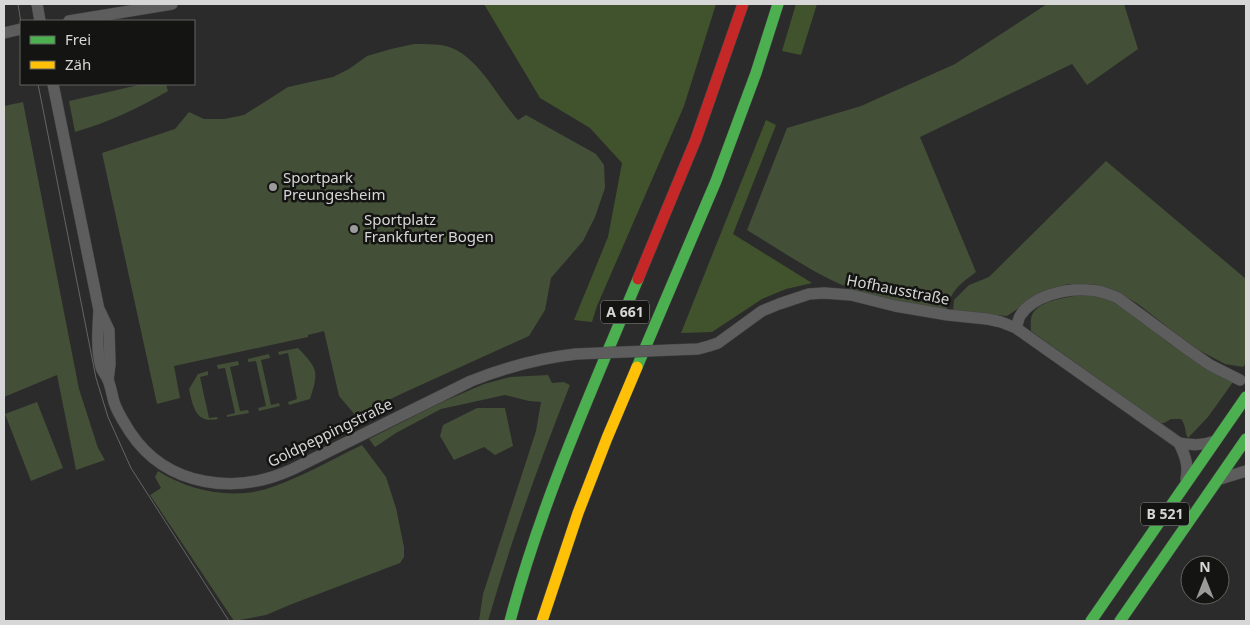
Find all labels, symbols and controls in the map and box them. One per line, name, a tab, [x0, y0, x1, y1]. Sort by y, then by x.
legend	[20, 20, 195, 85]
text: Frei	[65, 29, 91, 49]
text: Zäh	[65, 54, 91, 74]
place label: Sportpark Preungesheim	[283, 167, 385, 204]
marker: Sportpark Preungesheim	[267, 181, 279, 193]
place label: Sportplatz Frankfurter Bogen	[364, 209, 494, 246]
marker: Sportplatz Frankfurter Bogen	[348, 223, 360, 235]
street label: Hofhausstraße	[845, 269, 951, 309]
road number: A 661	[601, 300, 649, 324]
street label: Goldpeppingstraße	[264, 393, 395, 471]
road number: B 521	[1141, 502, 1189, 526]
north arrow	[1180, 555, 1230, 605]
text: N	[1199, 557, 1211, 576]

